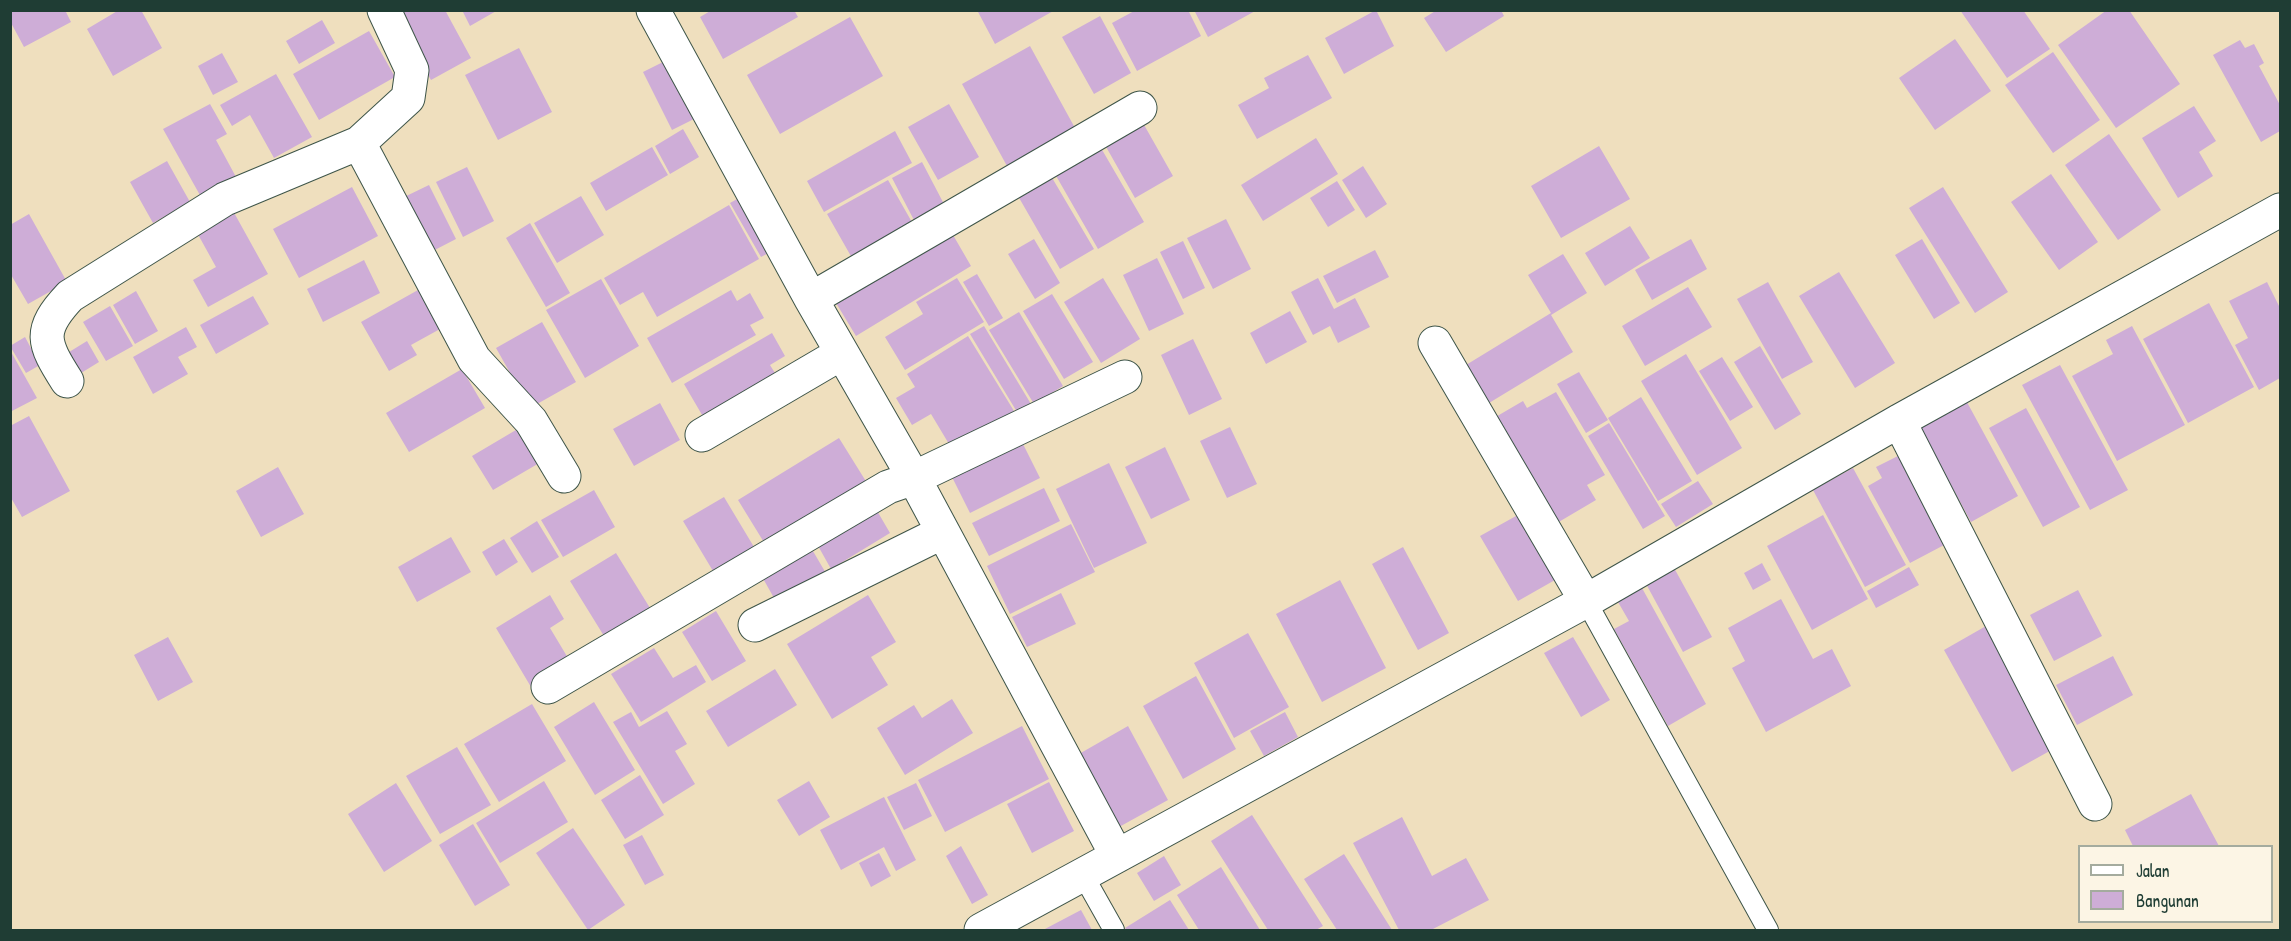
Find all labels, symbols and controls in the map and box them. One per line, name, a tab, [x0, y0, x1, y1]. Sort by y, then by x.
legend	[2078, 845, 2273, 923]
text: Jalan	[2136, 858, 2170, 883]
text: Bangunan	[2136, 888, 2199, 913]

